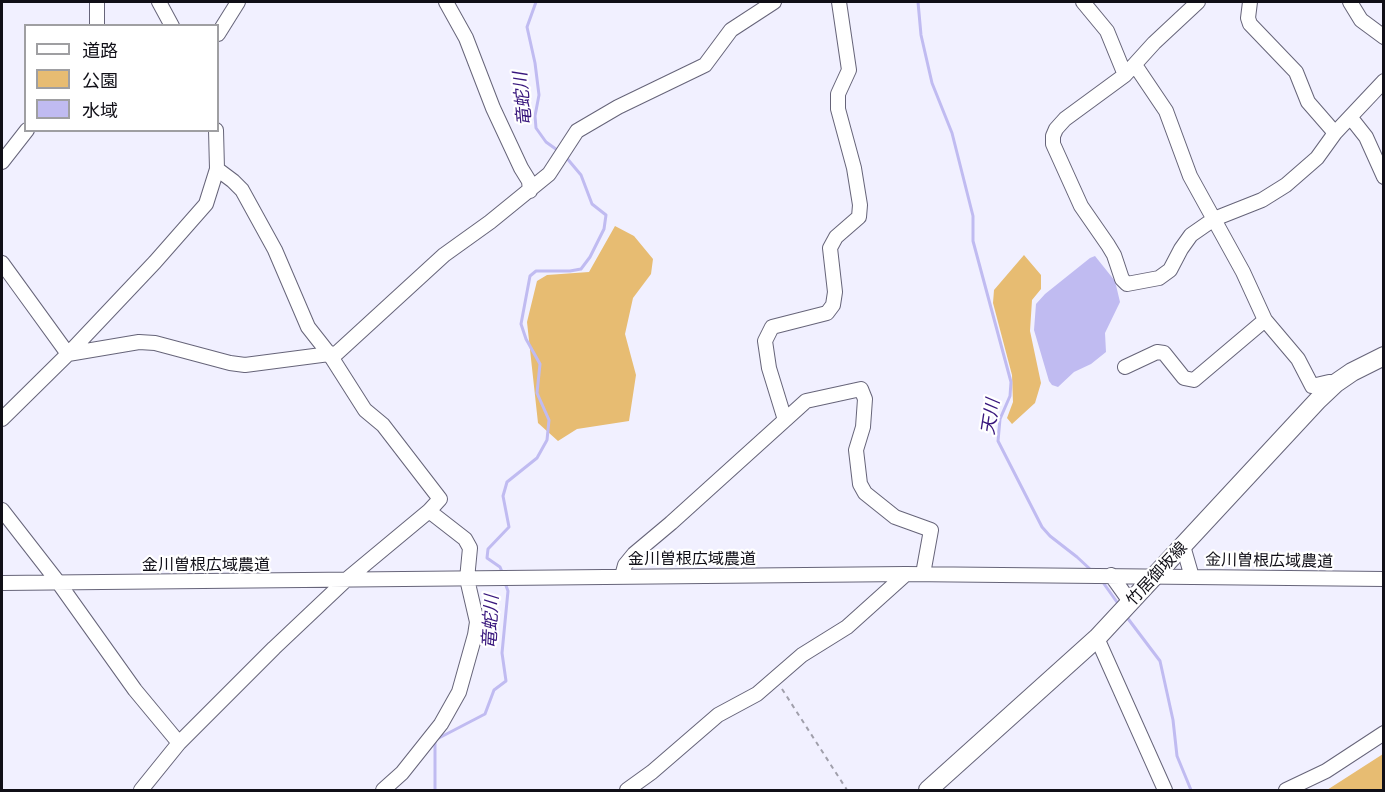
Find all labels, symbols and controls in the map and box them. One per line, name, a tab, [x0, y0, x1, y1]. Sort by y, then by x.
legend	[24, 24, 219, 132]
text: 道路	[82, 40, 118, 61]
text: 公園	[82, 70, 118, 91]
water label: 竜蛇川	[510, 71, 536, 127]
text: 水域	[82, 100, 118, 121]
water label: 天川	[978, 398, 1004, 436]
street label: 竹居御坂線	[1123, 538, 1191, 610]
street label: 金川曽根広域農道	[628, 549, 756, 569]
street label: 金川曽根広域農道	[1205, 550, 1333, 572]
street label: 金川曽根広域農道	[142, 555, 270, 575]
water label: 竜蛇川	[479, 594, 503, 650]

